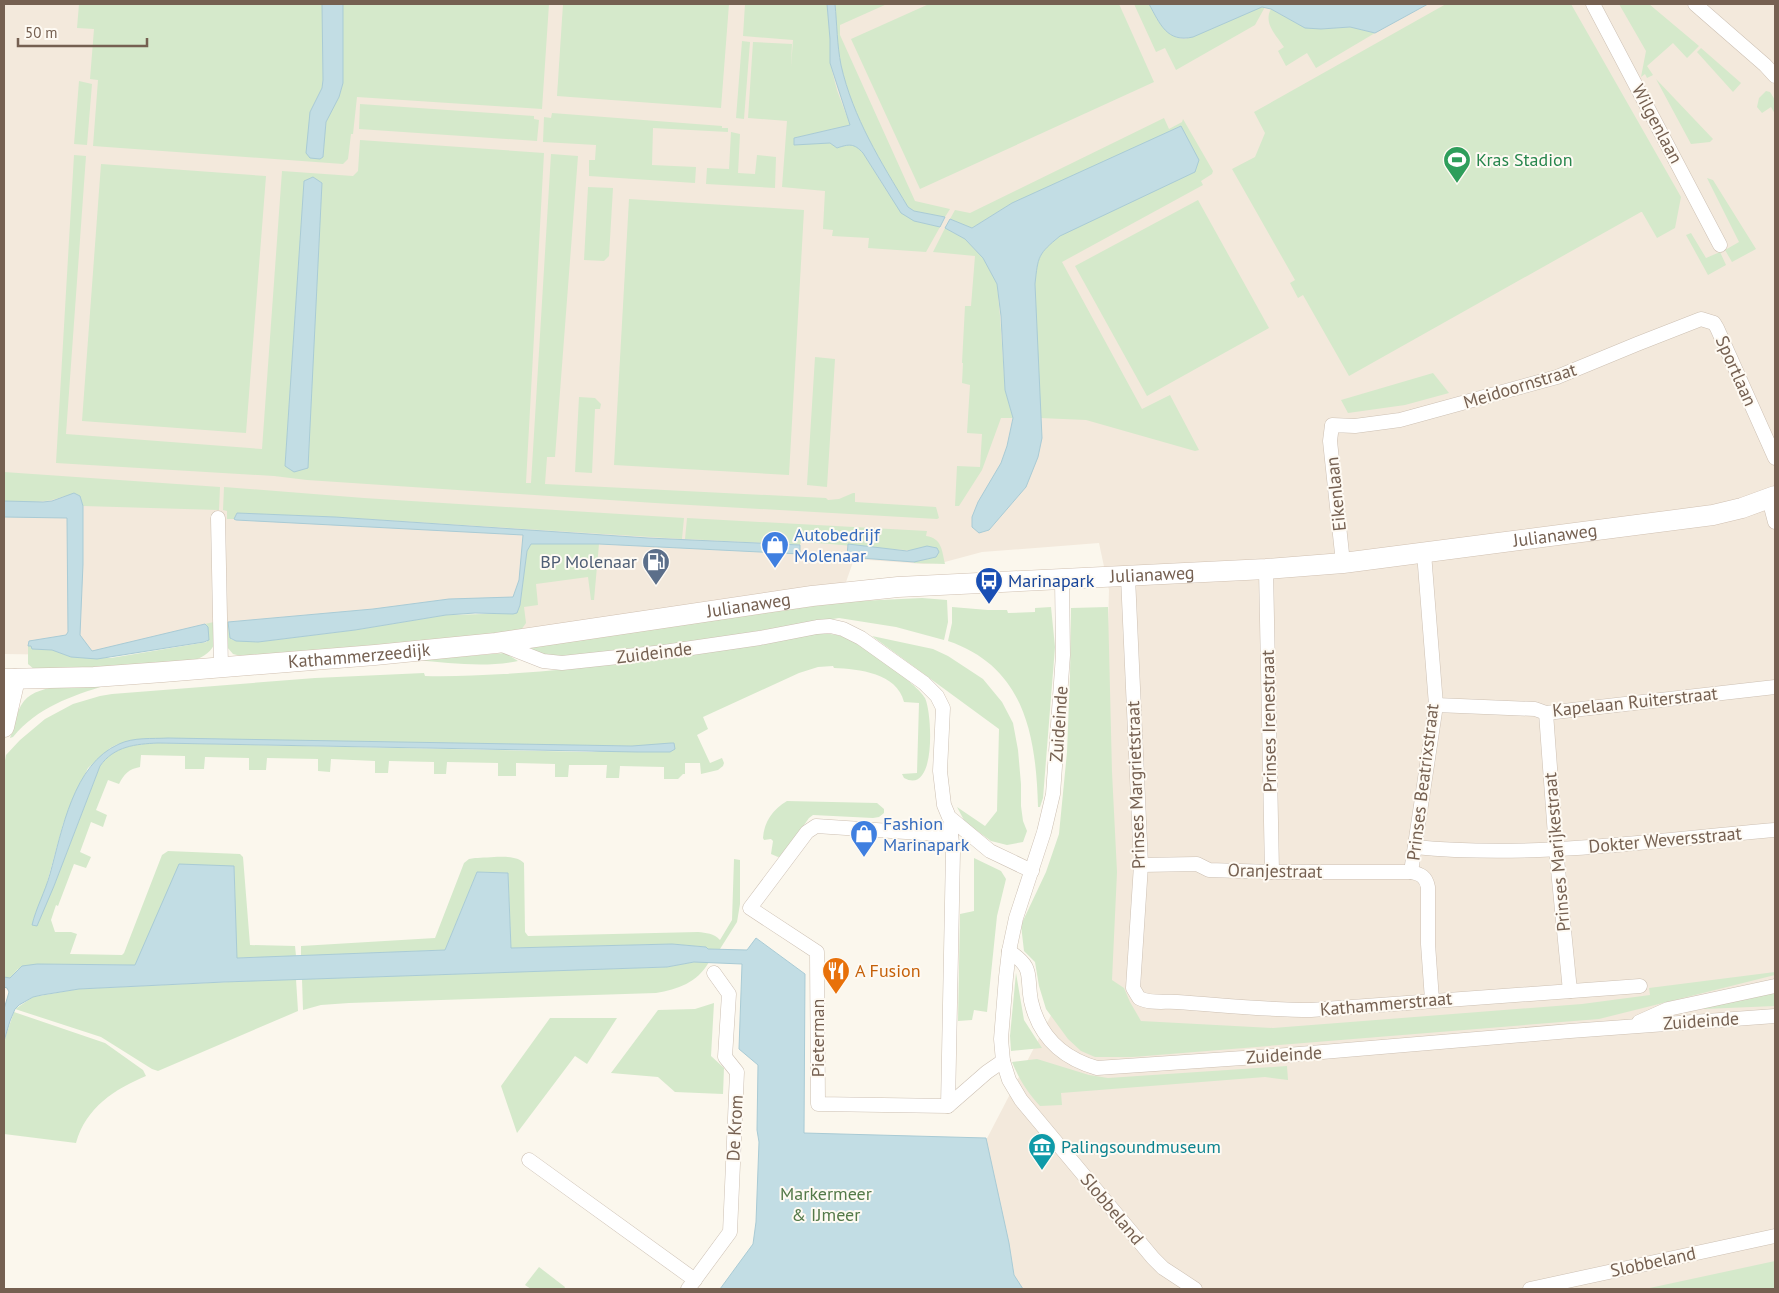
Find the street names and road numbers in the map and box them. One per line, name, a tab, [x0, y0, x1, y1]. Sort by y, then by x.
street label: Wilgenlaan	[1627, 80, 1688, 167]
street label: Sportlaan	[1711, 332, 1762, 410]
street label: Meidoornstraat	[1461, 357, 1579, 414]
street label: Eikenlaan	[1320, 456, 1351, 532]
street label: Julianaweg	[1511, 518, 1598, 552]
street label: Julianaweg	[1109, 561, 1195, 588]
street label: Julianaweg	[704, 587, 792, 623]
street label: Zuideinde	[615, 636, 693, 669]
street label: Kathammerzeedijk	[287, 638, 432, 673]
street label: Prinses Irenestraat	[1256, 650, 1281, 792]
street label: Kapelaan Ruiterstraat	[1551, 681, 1719, 722]
street label: Zuideinde	[1044, 685, 1073, 763]
street label: Prinses Margrietstraat	[1121, 701, 1150, 869]
street label: Prinses Beatrixstraat	[1401, 702, 1444, 862]
street label: Prinses Marijkestraat	[1538, 772, 1575, 933]
street label: Dokter Weversstraat	[1587, 821, 1742, 858]
street label: Oranjestraat	[1227, 858, 1323, 883]
street label: Kathammerstraat	[1319, 986, 1453, 1021]
street label: Pieterman	[806, 999, 829, 1077]
street label: Zuideinde	[1662, 1006, 1740, 1035]
street label: Zuideinde	[1245, 1040, 1323, 1069]
street label: De Krom	[721, 1094, 748, 1162]
street label: Slobbeland	[1076, 1168, 1149, 1249]
street label: Slobbeland	[1608, 1241, 1698, 1282]

